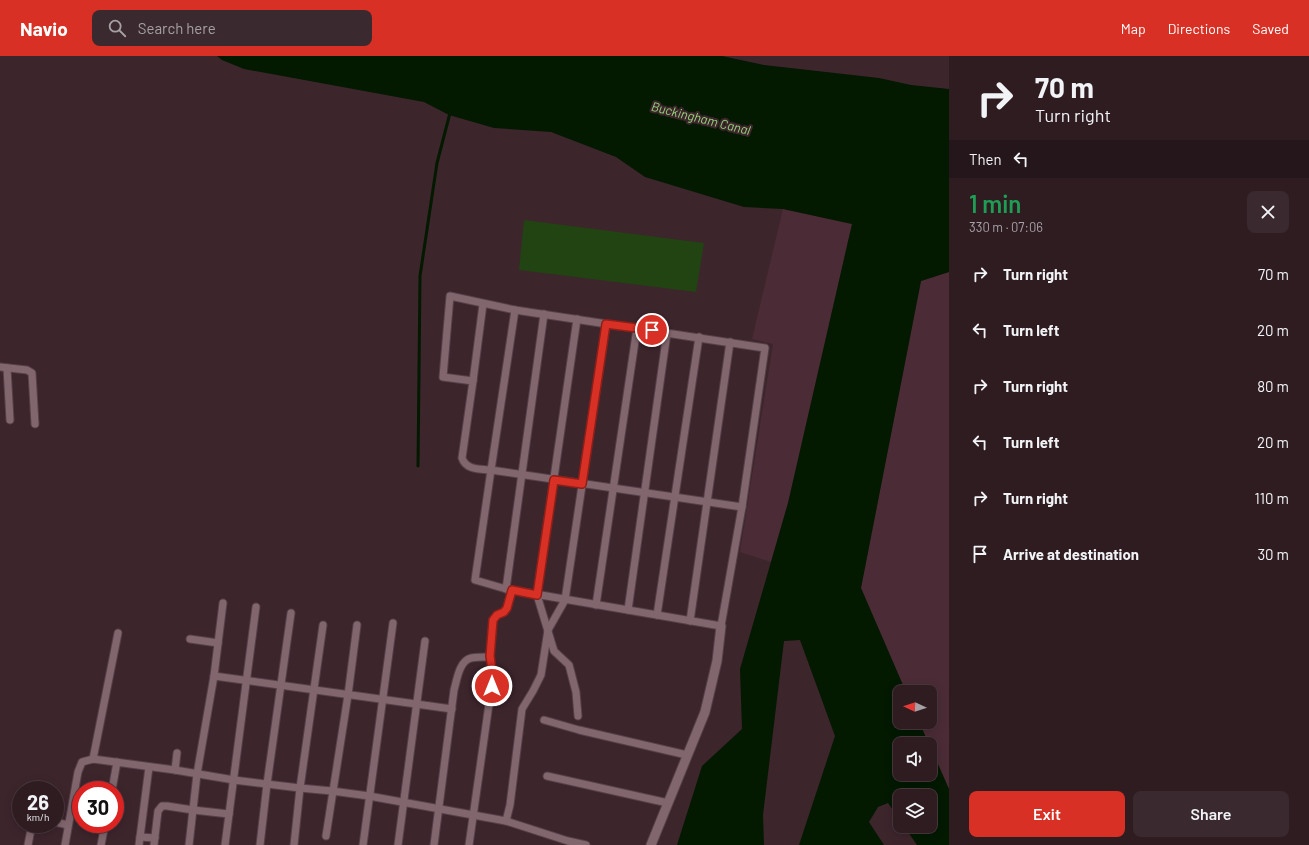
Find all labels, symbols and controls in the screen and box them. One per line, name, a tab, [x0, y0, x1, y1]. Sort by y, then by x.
search box	[92, 10, 372, 46]
text: Navio	[20, 17, 68, 40]
icon: search	[106, 17, 128, 39]
text: Search here	[138, 19, 216, 37]
text: Map	[1121, 20, 1146, 37]
text: Directions	[1168, 20, 1230, 37]
text: Saved	[1252, 20, 1289, 37]
text: 70 m	[1035, 70, 1094, 104]
icon: right	[969, 72, 1021, 124]
water label: Buckingham Canal	[650, 98, 752, 138]
text: Turn right	[1035, 104, 1111, 126]
icon: left	[1010, 148, 1032, 170]
text: Then	[969, 150, 1002, 168]
text: 1 min	[969, 189, 1021, 218]
button: close	[1247, 191, 1289, 233]
text: 330 m · 07:06	[969, 219, 1043, 235]
icon: right	[969, 263, 991, 285]
text: Turn right	[1003, 265, 1068, 283]
text: 70 m	[1258, 265, 1289, 283]
pin	[635, 313, 669, 347]
icon: arrive	[641, 319, 663, 341]
icon: left	[969, 319, 991, 341]
text: Turn left	[1003, 321, 1059, 339]
text: 20 m	[1257, 321, 1289, 339]
icon: right	[969, 375, 991, 397]
text: Turn right	[1003, 377, 1068, 395]
text: 80 m	[1257, 377, 1289, 395]
icon: left	[969, 431, 991, 453]
text: Turn left	[1003, 433, 1059, 451]
text: 20 m	[1257, 433, 1289, 451]
icon: right	[969, 487, 991, 509]
text: Turn right	[1003, 489, 1068, 507]
text: 110 m	[1255, 489, 1289, 507]
icon: arrive	[969, 543, 991, 565]
text: Arrive at destination	[1003, 545, 1139, 563]
text: 30 m	[1257, 545, 1289, 563]
position arrow	[471, 665, 513, 707]
north arrow	[893, 685, 937, 729]
map controls	[893, 685, 937, 833]
button: sound	[893, 737, 937, 781]
speed limit sign: 30	[72, 781, 124, 833]
button: layers	[893, 789, 937, 833]
text: 26	[27, 790, 49, 814]
button: Exit	[969, 791, 1125, 837]
button: Share	[1133, 791, 1289, 837]
text: km/h	[27, 811, 49, 823]

